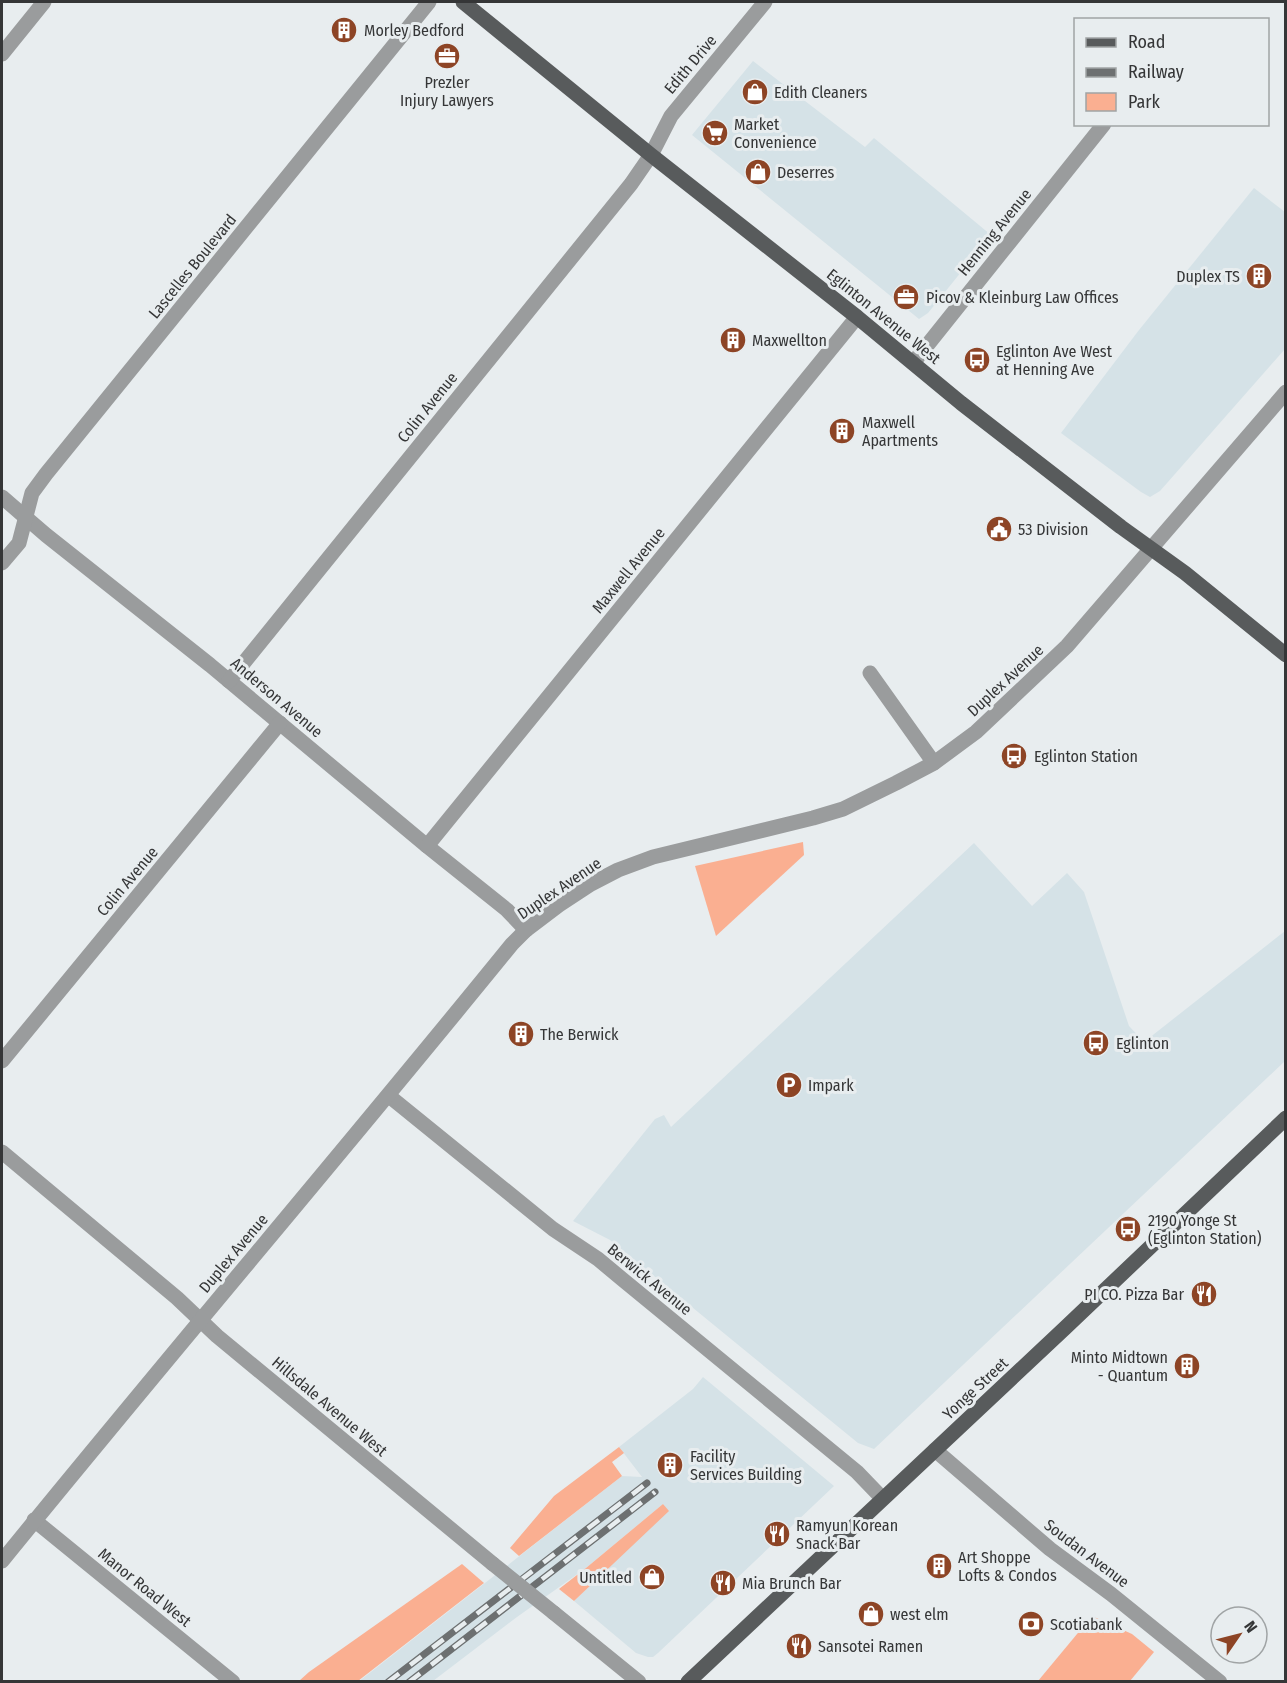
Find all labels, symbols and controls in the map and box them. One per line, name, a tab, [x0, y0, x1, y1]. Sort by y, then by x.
building icon: Morley Bedford	[329, 15, 359, 45]
legend	[1074, 18, 1269, 126]
place label: Morley Bedford	[364, 21, 464, 40]
street label: Edith Drive	[660, 31, 721, 98]
text: Road	[1128, 31, 1165, 53]
office icon: Prezler Injury Lawyers	[432, 41, 462, 71]
text: Railway	[1128, 61, 1184, 83]
place label: Prezler Injury Lawyers	[400, 73, 494, 110]
shop icon: Edith Cleaners	[740, 77, 770, 107]
place label: Edith Cleaners	[774, 83, 868, 102]
text: Park	[1128, 91, 1161, 113]
place label: Market Convenience	[734, 115, 817, 152]
supermarket icon: Market Convenience	[700, 118, 730, 148]
shop icon: Deserres	[743, 157, 773, 187]
place label: Deserres	[777, 163, 835, 182]
street label: Henning Avenue	[954, 185, 1035, 280]
street label: Lascelles Boulevard	[144, 210, 240, 322]
building icon: Duplex TS	[1244, 261, 1274, 291]
street label: Eglinton Avenue West	[823, 265, 945, 369]
place label: Duplex TS	[1176, 267, 1240, 286]
office icon: Picov & Kleinburg Law Offices	[891, 282, 921, 312]
place label: Picov & Kleinburg Law Offices	[926, 288, 1119, 307]
building icon: Maxwellton	[718, 325, 748, 355]
place label: Maxwellton	[752, 331, 827, 350]
place label: Eglinton Ave West at Henning Ave	[996, 342, 1113, 379]
bus stop icon: Eglinton Ave West at Henning Ave	[962, 345, 992, 375]
street label: Colin Avenue	[393, 368, 461, 446]
place label: Maxwell Apartments	[862, 413, 938, 450]
building icon: Maxwell Apartments	[827, 416, 857, 446]
public building icon: 53 Division	[984, 514, 1014, 544]
place label: 53 Division	[1018, 520, 1088, 539]
street label: Maxwell Avenue	[588, 524, 669, 617]
street label: Duplex Avenue	[963, 640, 1047, 720]
street label: Anderson Avenue	[227, 653, 327, 741]
bus stop icon: Eglinton Station	[999, 741, 1029, 771]
place label: Eglinton Station	[1034, 747, 1138, 766]
street label: Colin Avenue	[93, 843, 162, 920]
street label: Duplex Avenue	[514, 853, 605, 923]
building icon: The Berwick	[506, 1019, 536, 1049]
place label: The Berwick	[540, 1025, 619, 1044]
bus stop icon: Eglinton	[1081, 1028, 1111, 1058]
place label: Eglinton	[1116, 1034, 1169, 1053]
parking icon: Impark	[774, 1070, 804, 1100]
place label: Impark	[808, 1076, 854, 1095]
street label: Duplex Avenue	[195, 1210, 272, 1297]
place label: 2190 Yonge St (Eglinton Station)	[1148, 1211, 1262, 1248]
bus stop icon: 2190 Yonge St (Eglinton Station)	[1113, 1214, 1143, 1244]
street label: Berwick Avenue	[604, 1240, 696, 1319]
restaurant icon: PI CO. Pizza Bar	[1189, 1279, 1219, 1309]
place label: PI CO. Pizza Bar	[1084, 1285, 1184, 1304]
place label: Minto Midtown - Quantum	[1071, 1348, 1168, 1385]
building icon: Minto Midtown - Quantum	[1172, 1351, 1202, 1381]
street label: Hillsdale Avenue West	[268, 1353, 392, 1461]
street label: Yonge Street	[939, 1353, 1012, 1423]
place label: Facility Services Building	[690, 1447, 802, 1484]
building icon: Facility Services Building	[655, 1450, 685, 1480]
street label: Soudan Avenue	[1040, 1515, 1133, 1592]
place label: Ramyun Korean Snack Bar	[796, 1516, 898, 1553]
restaurant icon: Ramyun Korean Snack Bar	[762, 1519, 792, 1549]
street label: Manor Road West	[94, 1544, 196, 1631]
place label: Art Shoppe Lofts & Condos	[958, 1548, 1057, 1585]
building icon: Art Shoppe Lofts & Condos	[924, 1551, 954, 1581]
shop icon: Untitled	[637, 1562, 667, 1592]
place label: Untitled	[579, 1568, 632, 1587]
restaurant icon: Mia Brunch Bar	[708, 1568, 738, 1598]
place label: Mia Brunch Bar	[742, 1574, 842, 1593]
shop icon: west elm	[856, 1599, 886, 1629]
place label: west elm	[890, 1605, 949, 1624]
north arrow	[1209, 1605, 1269, 1665]
bank icon: Scotiabank	[1016, 1609, 1046, 1639]
place label: Scotiabank	[1050, 1615, 1123, 1634]
text: N	[1240, 1617, 1261, 1636]
restaurant icon: Sansotei Ramen	[784, 1631, 814, 1661]
place label: Sansotei Ramen	[818, 1637, 923, 1656]

